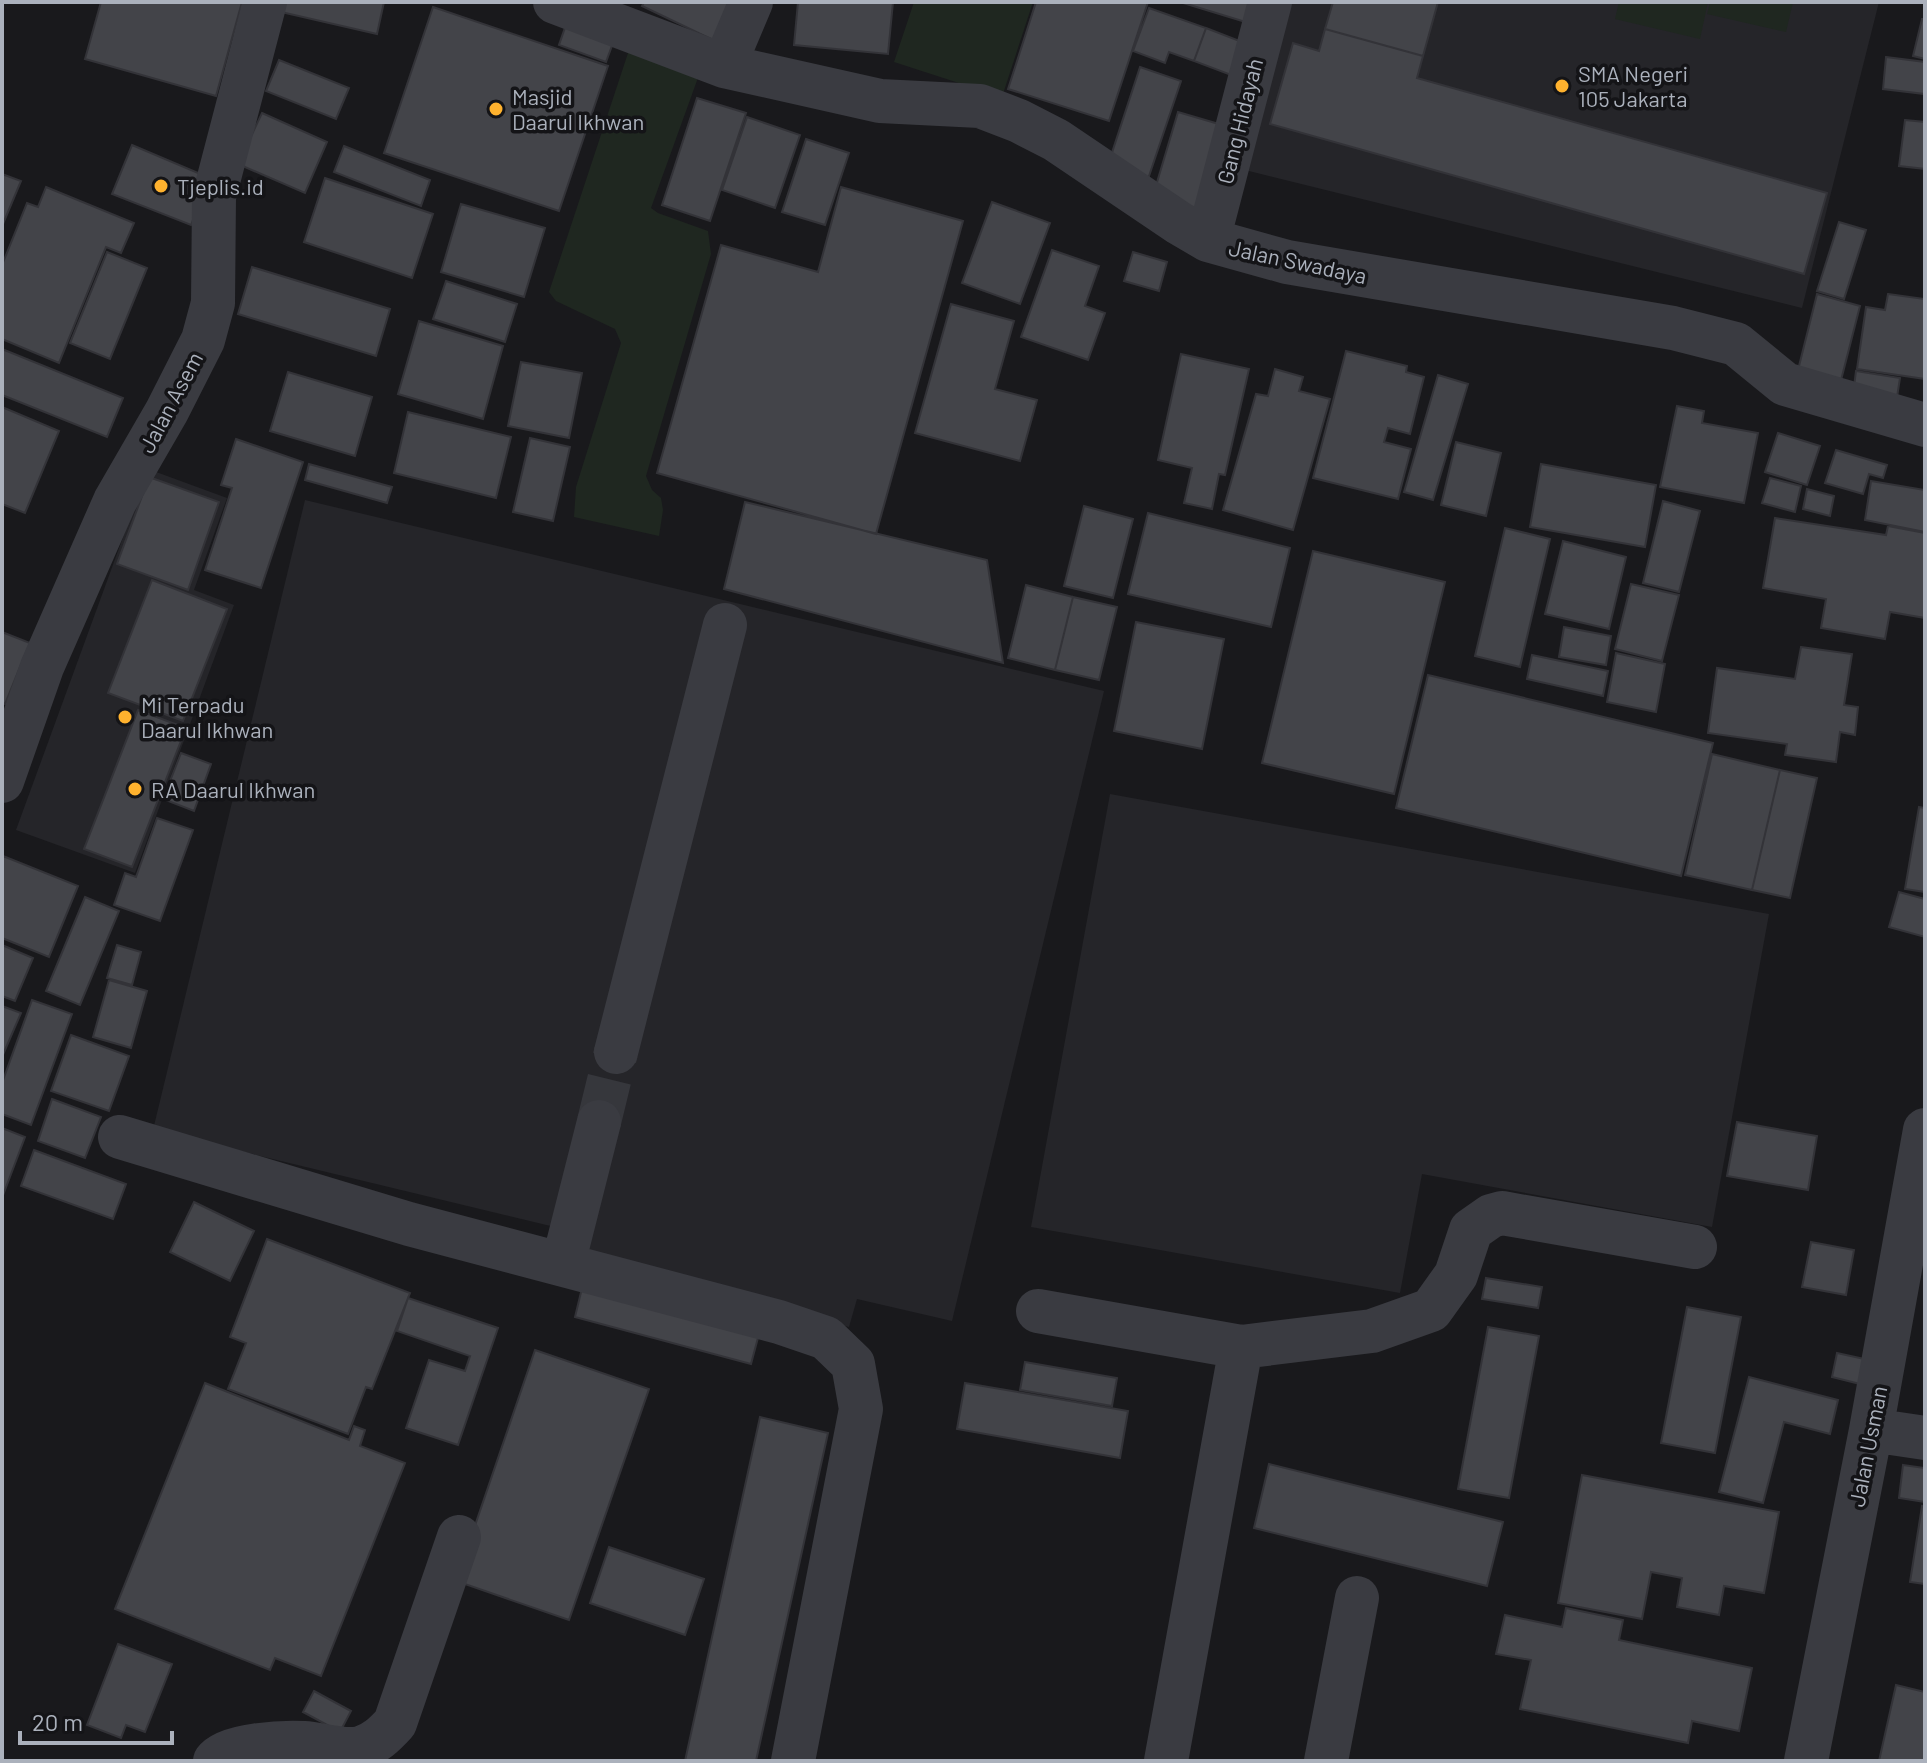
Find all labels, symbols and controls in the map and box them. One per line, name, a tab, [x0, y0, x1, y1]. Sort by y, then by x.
street label: Gang Hidayah	[1211, 55, 1267, 187]
place label: SMA Negeri 105 Jakarta	[1578, 60, 1688, 111]
marker: SMA Negeri 105 Jakarta	[1553, 77, 1571, 95]
place label: Masjid Daarul Ikhwan	[512, 83, 644, 134]
marker: Masjid Daarul Ikhwan	[487, 100, 505, 118]
place label: Tjeplis.id	[177, 173, 264, 199]
marker: Tjeplis.id	[152, 177, 170, 195]
street label: Jalan Swadaya	[1227, 234, 1369, 288]
street label: Jalan Asem	[133, 347, 207, 457]
place label: Mi Terpadu Daarul Ikhwan	[141, 691, 273, 742]
marker: Mi Terpadu Daarul Ikhwan	[116, 708, 134, 726]
place label: RA Daarul Ikhwan	[151, 776, 315, 802]
marker: RA Daarul Ikhwan	[126, 780, 144, 798]
street label: Jalan Usman	[1843, 1383, 1891, 1509]
scale bar	[20, 1695, 172, 1745]
text: 20 m	[32, 1707, 83, 1736]

